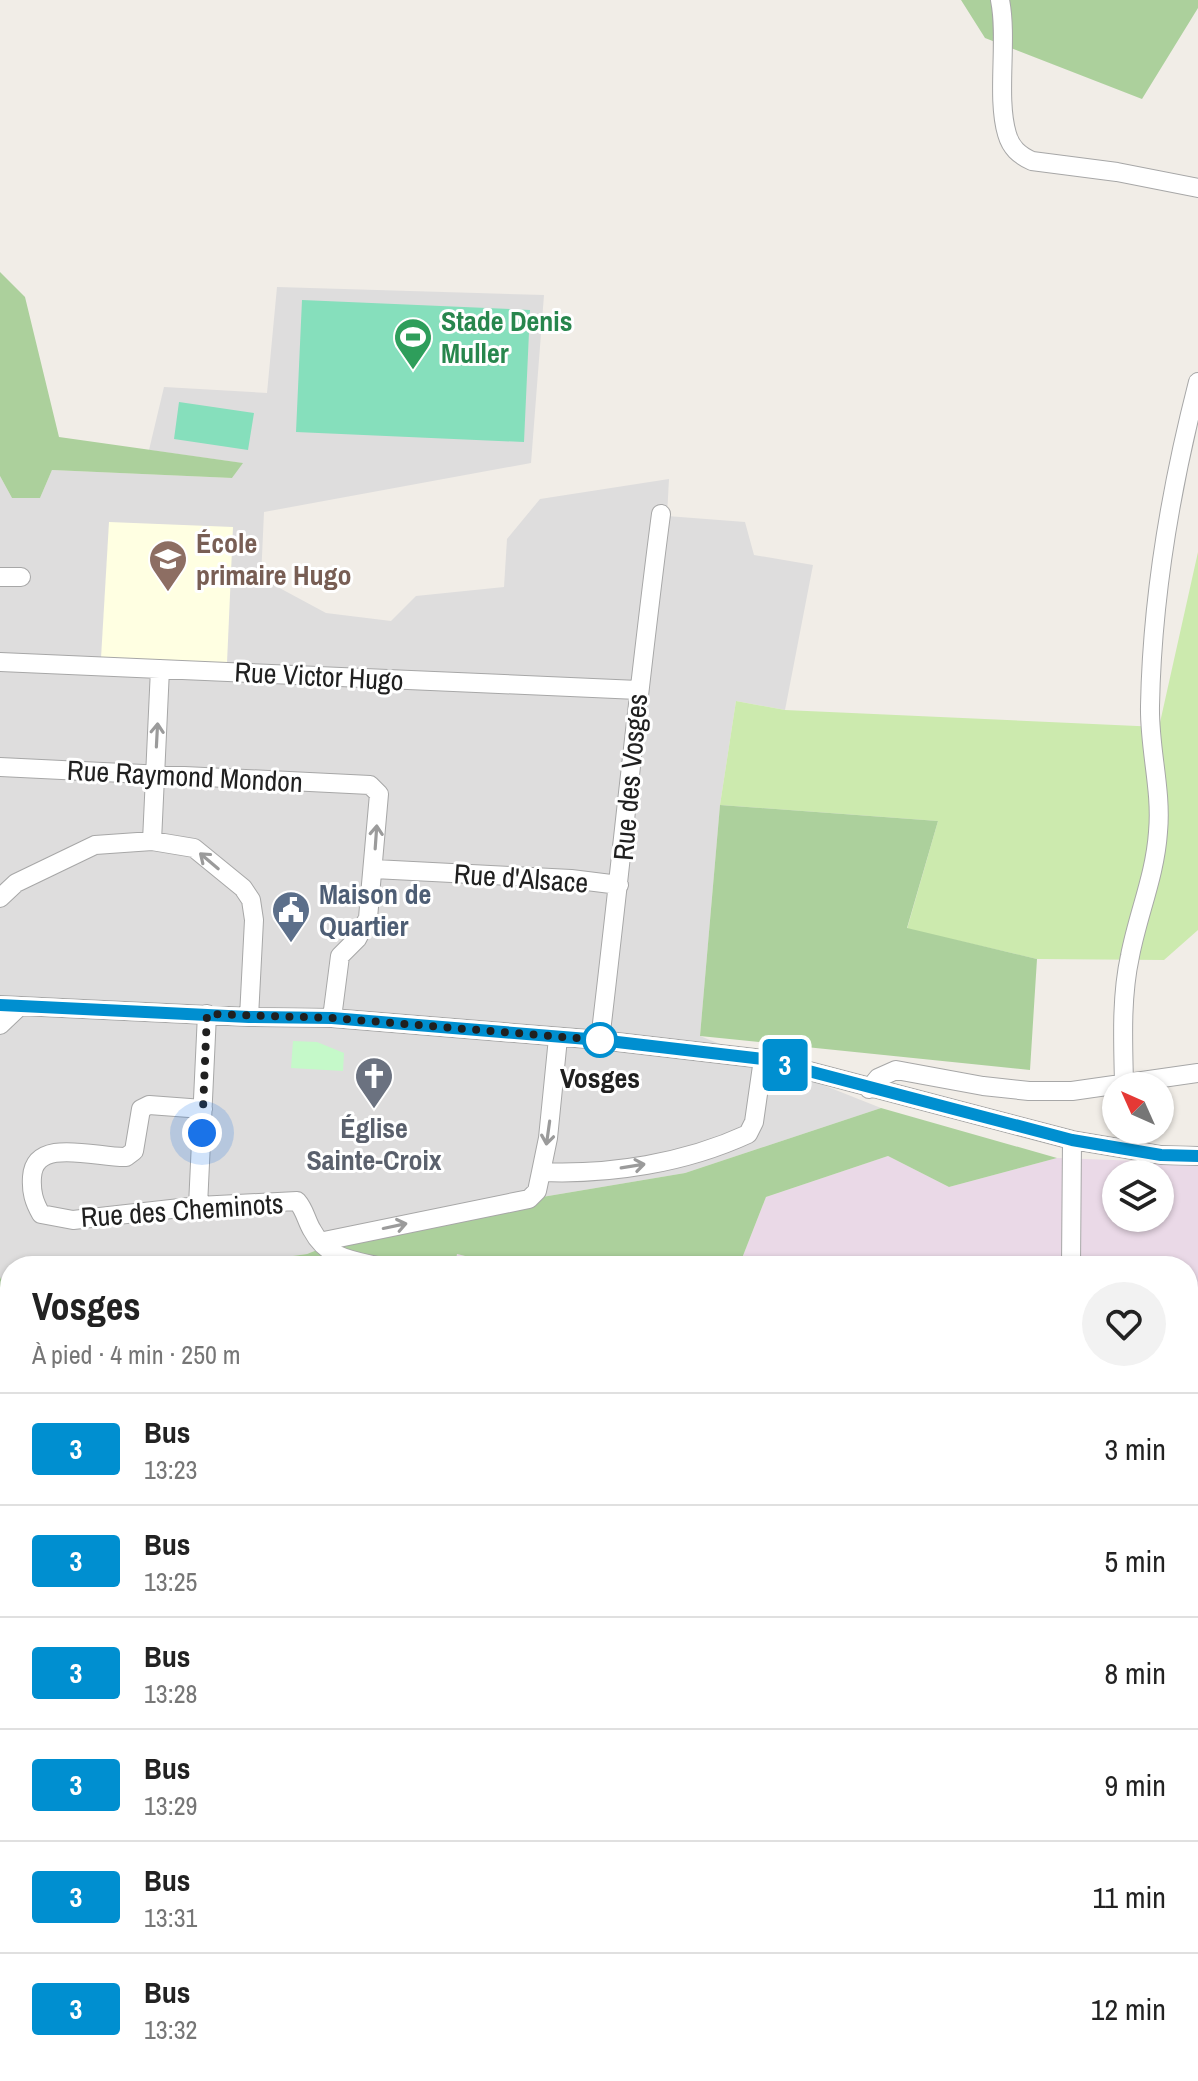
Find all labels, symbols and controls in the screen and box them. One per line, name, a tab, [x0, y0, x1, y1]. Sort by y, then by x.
place label: Stade Denis Muller	[441, 302, 572, 372]
sports icon: Stade Denis Muller	[392, 316, 434, 371]
place label: École primaire Hugo	[196, 524, 352, 594]
school or university icon: École primaire Hugo	[147, 538, 189, 593]
street label: Rue Victor Hugo	[233, 653, 405, 699]
street label: Rue des Vosges	[604, 692, 656, 862]
one-way arrow	[149, 723, 164, 749]
street label: Rue Raymond Mondon	[66, 751, 304, 801]
one-way arrow	[369, 824, 384, 851]
one-way arrow	[200, 852, 220, 870]
street label: Rue d'Alsace	[453, 854, 589, 902]
place label: Maison de Quartier	[319, 875, 431, 945]
public building icon: Maison de Quartier	[270, 889, 312, 944]
marker: Vosges	[583, 1023, 617, 1057]
line badge: 3	[759, 1039, 811, 1091]
text: 3	[779, 1046, 791, 1084]
church icon: Église Sainte-Croix	[353, 1055, 395, 1110]
place label: Vosges	[560, 1059, 640, 1097]
north arrow	[1102, 1072, 1174, 1144]
map controls	[1102, 1072, 1174, 1232]
place label: Église Sainte-Croix	[306, 1109, 442, 1179]
your location	[182, 1113, 222, 1153]
one-way arrow	[540, 1120, 555, 1145]
one-way arrow	[620, 1158, 645, 1173]
button: layers	[1102, 1160, 1174, 1232]
street label: Rue des Cheminots	[79, 1184, 285, 1236]
one-way arrow	[381, 1218, 407, 1233]
text: Vosges	[32, 1281, 141, 1332]
button: heart	[1082, 1282, 1166, 1366]
text: À pied · 4 min · 250 m	[32, 1337, 241, 1372]
text: Bus	[144, 1412, 190, 1452]
text: 3 min	[1104, 1429, 1166, 1469]
text: 3	[70, 1430, 82, 1468]
text: 13:23	[144, 1452, 197, 1487]
text: Bus	[144, 1524, 190, 1564]
text: 5 min	[1104, 1541, 1166, 1581]
text: 3	[70, 1542, 82, 1580]
text: 13:25	[144, 1564, 197, 1599]
text: Bus	[144, 1636, 190, 1676]
text: 8 min	[1104, 1653, 1166, 1693]
text: 3	[70, 1654, 82, 1692]
text: 13:28	[144, 1676, 197, 1711]
text: Bus	[144, 1748, 190, 1788]
text: 9 min	[1104, 1765, 1166, 1805]
text: 3	[70, 1766, 82, 1804]
text: 13:29	[144, 1788, 197, 1823]
text: Bus	[144, 1860, 190, 1900]
text: 11 min	[1093, 1877, 1166, 1917]
text: 3	[70, 1878, 82, 1916]
text: 13:31	[144, 1900, 197, 1935]
text: Bus	[144, 1972, 190, 2012]
text: 12 min	[1091, 1989, 1166, 2029]
text: 3	[70, 1990, 82, 2028]
text: 13:32	[144, 2012, 197, 2047]

